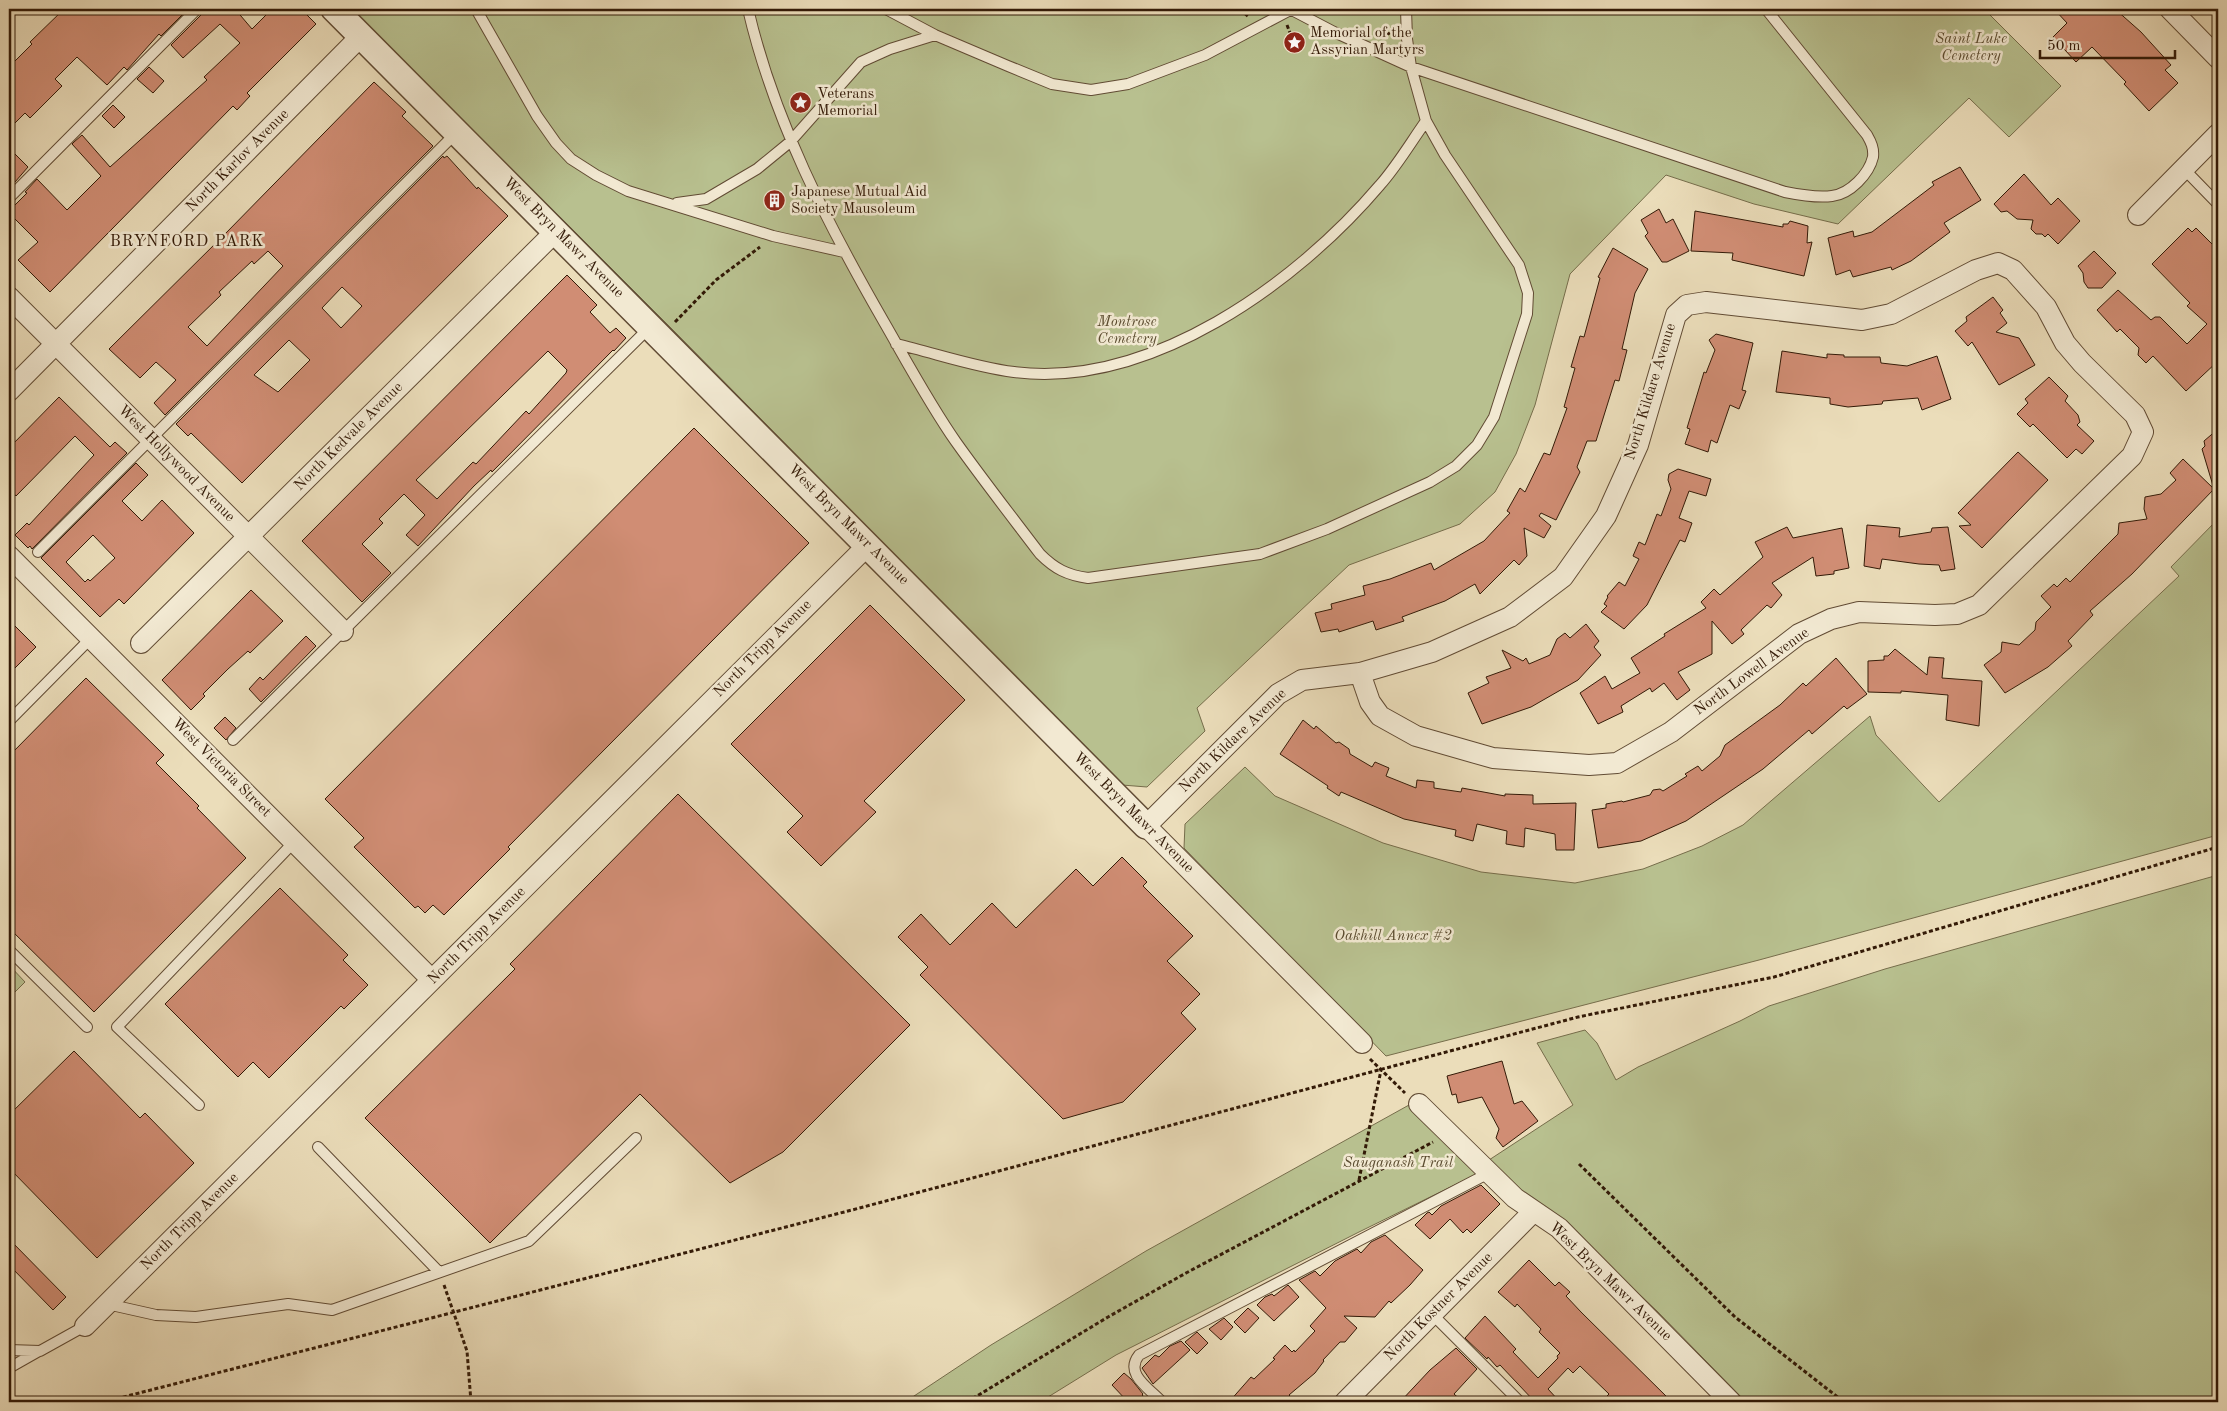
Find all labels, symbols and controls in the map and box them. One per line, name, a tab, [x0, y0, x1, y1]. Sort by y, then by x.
place label: Memorial of the Assyrian Martyrs	[1310, 26, 1424, 58]
scale bar	[2040, 28, 2174, 60]
place icon: Memorial of the Assyrian Martyrs	[1282, 30, 1306, 54]
park label: Saint Luke Cemetery	[1935, 32, 2007, 64]
text: 50 m	[2047, 39, 2081, 54]
place label: Veterans Memorial	[817, 87, 877, 119]
place icon: Veterans Memorial	[789, 91, 813, 115]
street label: North Karlov Avenue	[184, 107, 292, 215]
street label: West Bryn Mawr Avenue	[500, 175, 626, 301]
place label: Japanese Mutual Aid Society Mausoleum	[791, 185, 927, 217]
building icon: Japanese Mutual Aid Society Mausoleum	[763, 189, 787, 213]
district label: BRYNFORD PARK	[110, 234, 264, 250]
park label: Montrose Cemetery	[1096, 315, 1157, 347]
street label: North Kildare Avenue	[1623, 322, 1679, 462]
street label: North Kedvale Avenue	[292, 380, 406, 494]
street label: West Hollywood Avenue	[115, 403, 237, 525]
street label: West Bryn Mawr Avenue	[785, 462, 911, 588]
street label: North Tripp Avenue	[711, 597, 815, 701]
street label: North Lowell Avenue	[1692, 625, 1812, 719]
street label: North Kildare Avenue	[1177, 686, 1289, 796]
street label: West Victoria Street	[169, 716, 273, 820]
street label: West Bryn Mawr Avenue	[1070, 750, 1196, 876]
street label: North Tripp Avenue	[425, 884, 529, 988]
park label: Oakhill Annex #2	[1334, 929, 1452, 944]
park label: Sauganash Trail	[1343, 1156, 1454, 1171]
street label: North Tripp Avenue	[138, 1170, 242, 1274]
street label: West Bryn Mawr Avenue	[1546, 1220, 1674, 1344]
street label: North Kostner Avenue	[1382, 1250, 1496, 1364]

